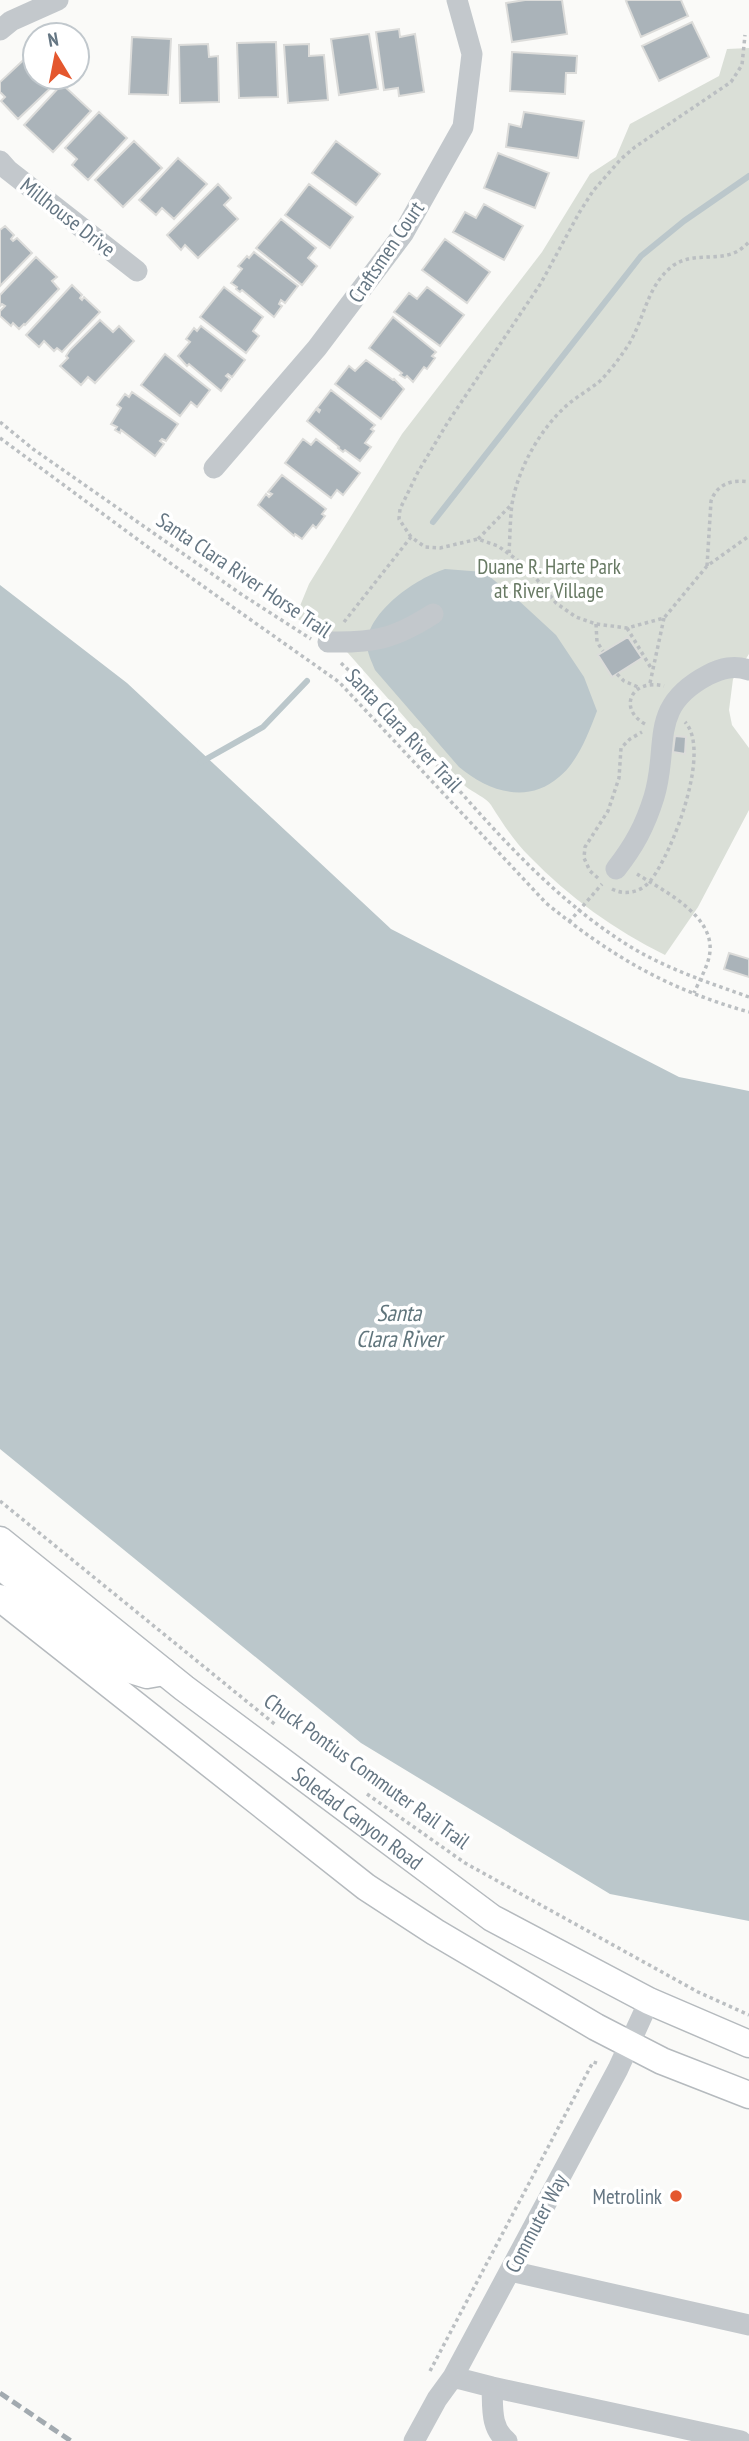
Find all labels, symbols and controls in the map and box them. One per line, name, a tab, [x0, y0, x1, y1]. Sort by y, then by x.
north arrow	[21, 21, 91, 91]
text: N	[46, 27, 60, 52]
street label: Millhouse Drive	[15, 171, 121, 263]
street label: Craftsmen Court	[342, 196, 430, 308]
street label: Santa Clara River Horse Trail	[151, 506, 337, 644]
park label: Duane R. Harte Park at River Village	[477, 553, 621, 604]
street label: Santa Clara River Trail	[340, 663, 468, 797]
water label: Santa Clara River	[356, 1298, 446, 1353]
street label: Chuck Pontius Commuter Rail Trail	[259, 1687, 475, 1855]
street label: Soledad Canyon Road	[287, 1760, 428, 1875]
street label: Commuter Way	[499, 2169, 573, 2277]
place label: Metrolink	[593, 2183, 662, 2210]
marker: Metrolink	[668, 2188, 684, 2204]

